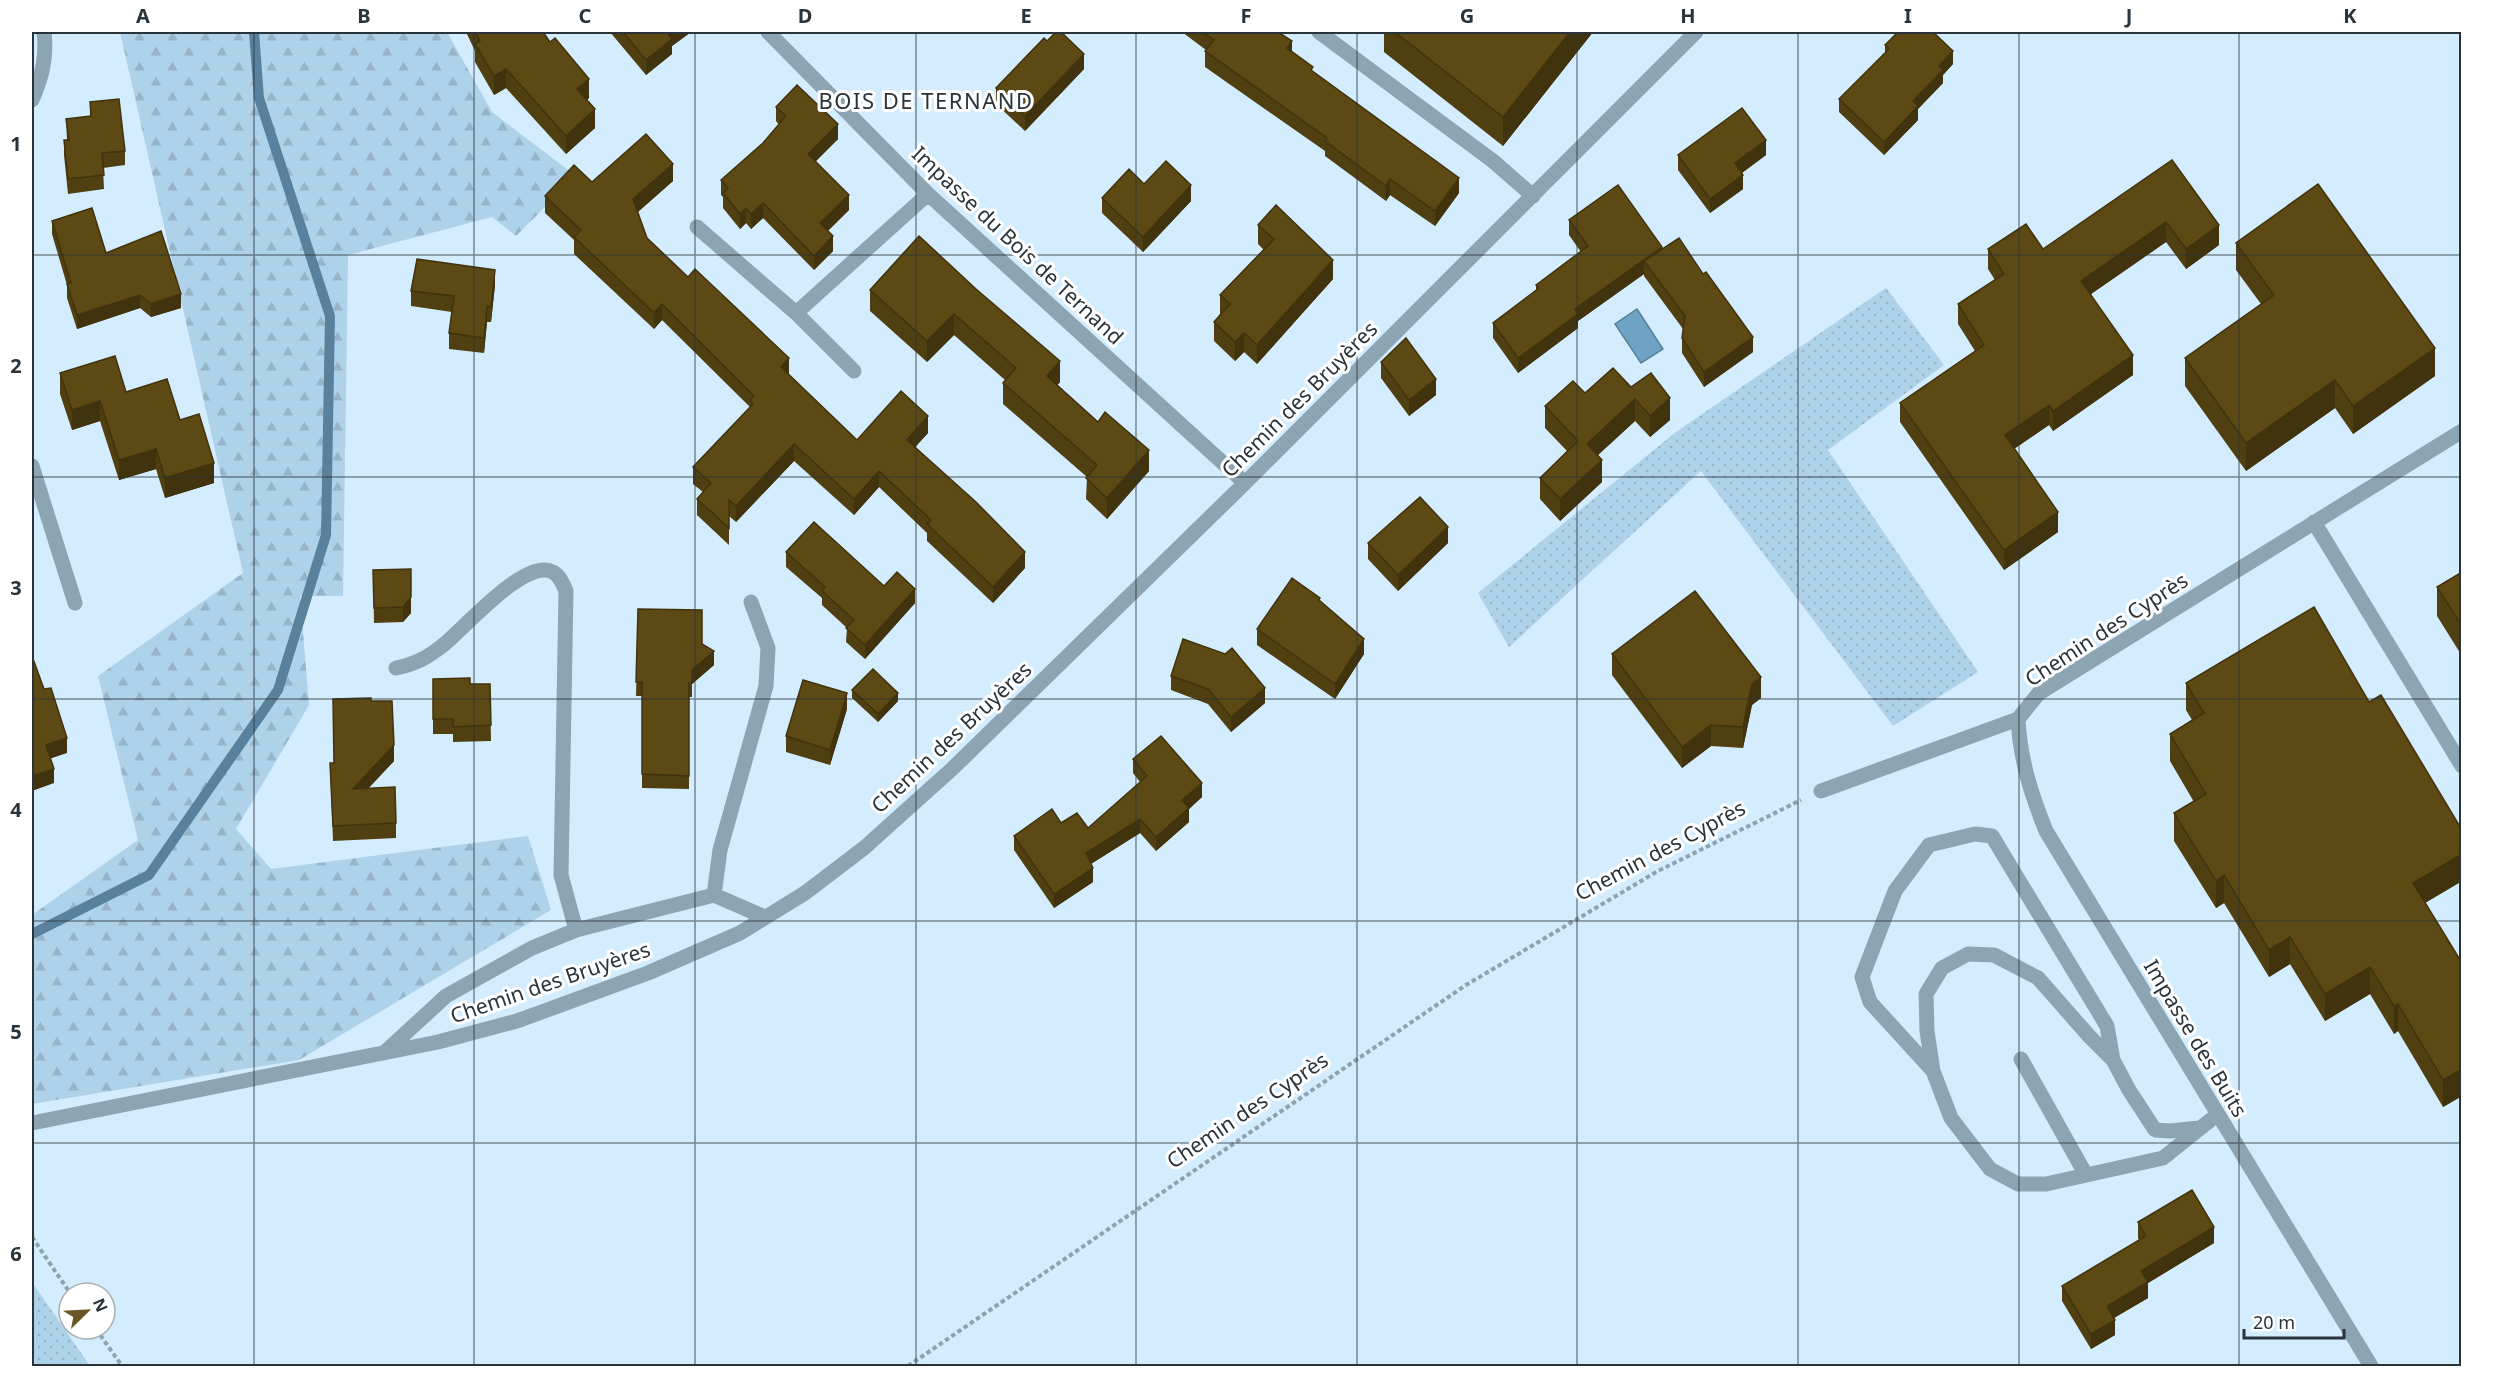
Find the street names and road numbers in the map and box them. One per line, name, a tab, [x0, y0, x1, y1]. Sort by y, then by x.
street label: Impasse du Bois de Ternand	[906, 140, 1130, 350]
street label: Chemin des Bruyères	[1215, 315, 1383, 483]
street label: Chemin des Cyprès	[2019, 566, 2193, 692]
street label: Chemin des Bruyères	[865, 655, 1037, 819]
street label: Chemin des Cyprès	[1570, 793, 1750, 907]
street label: Chemin des Bruyères	[446, 935, 654, 1029]
street label: Impasse des Buits	[2138, 954, 2254, 1122]
street label: Chemin des Cyprès	[1161, 1046, 1333, 1174]

